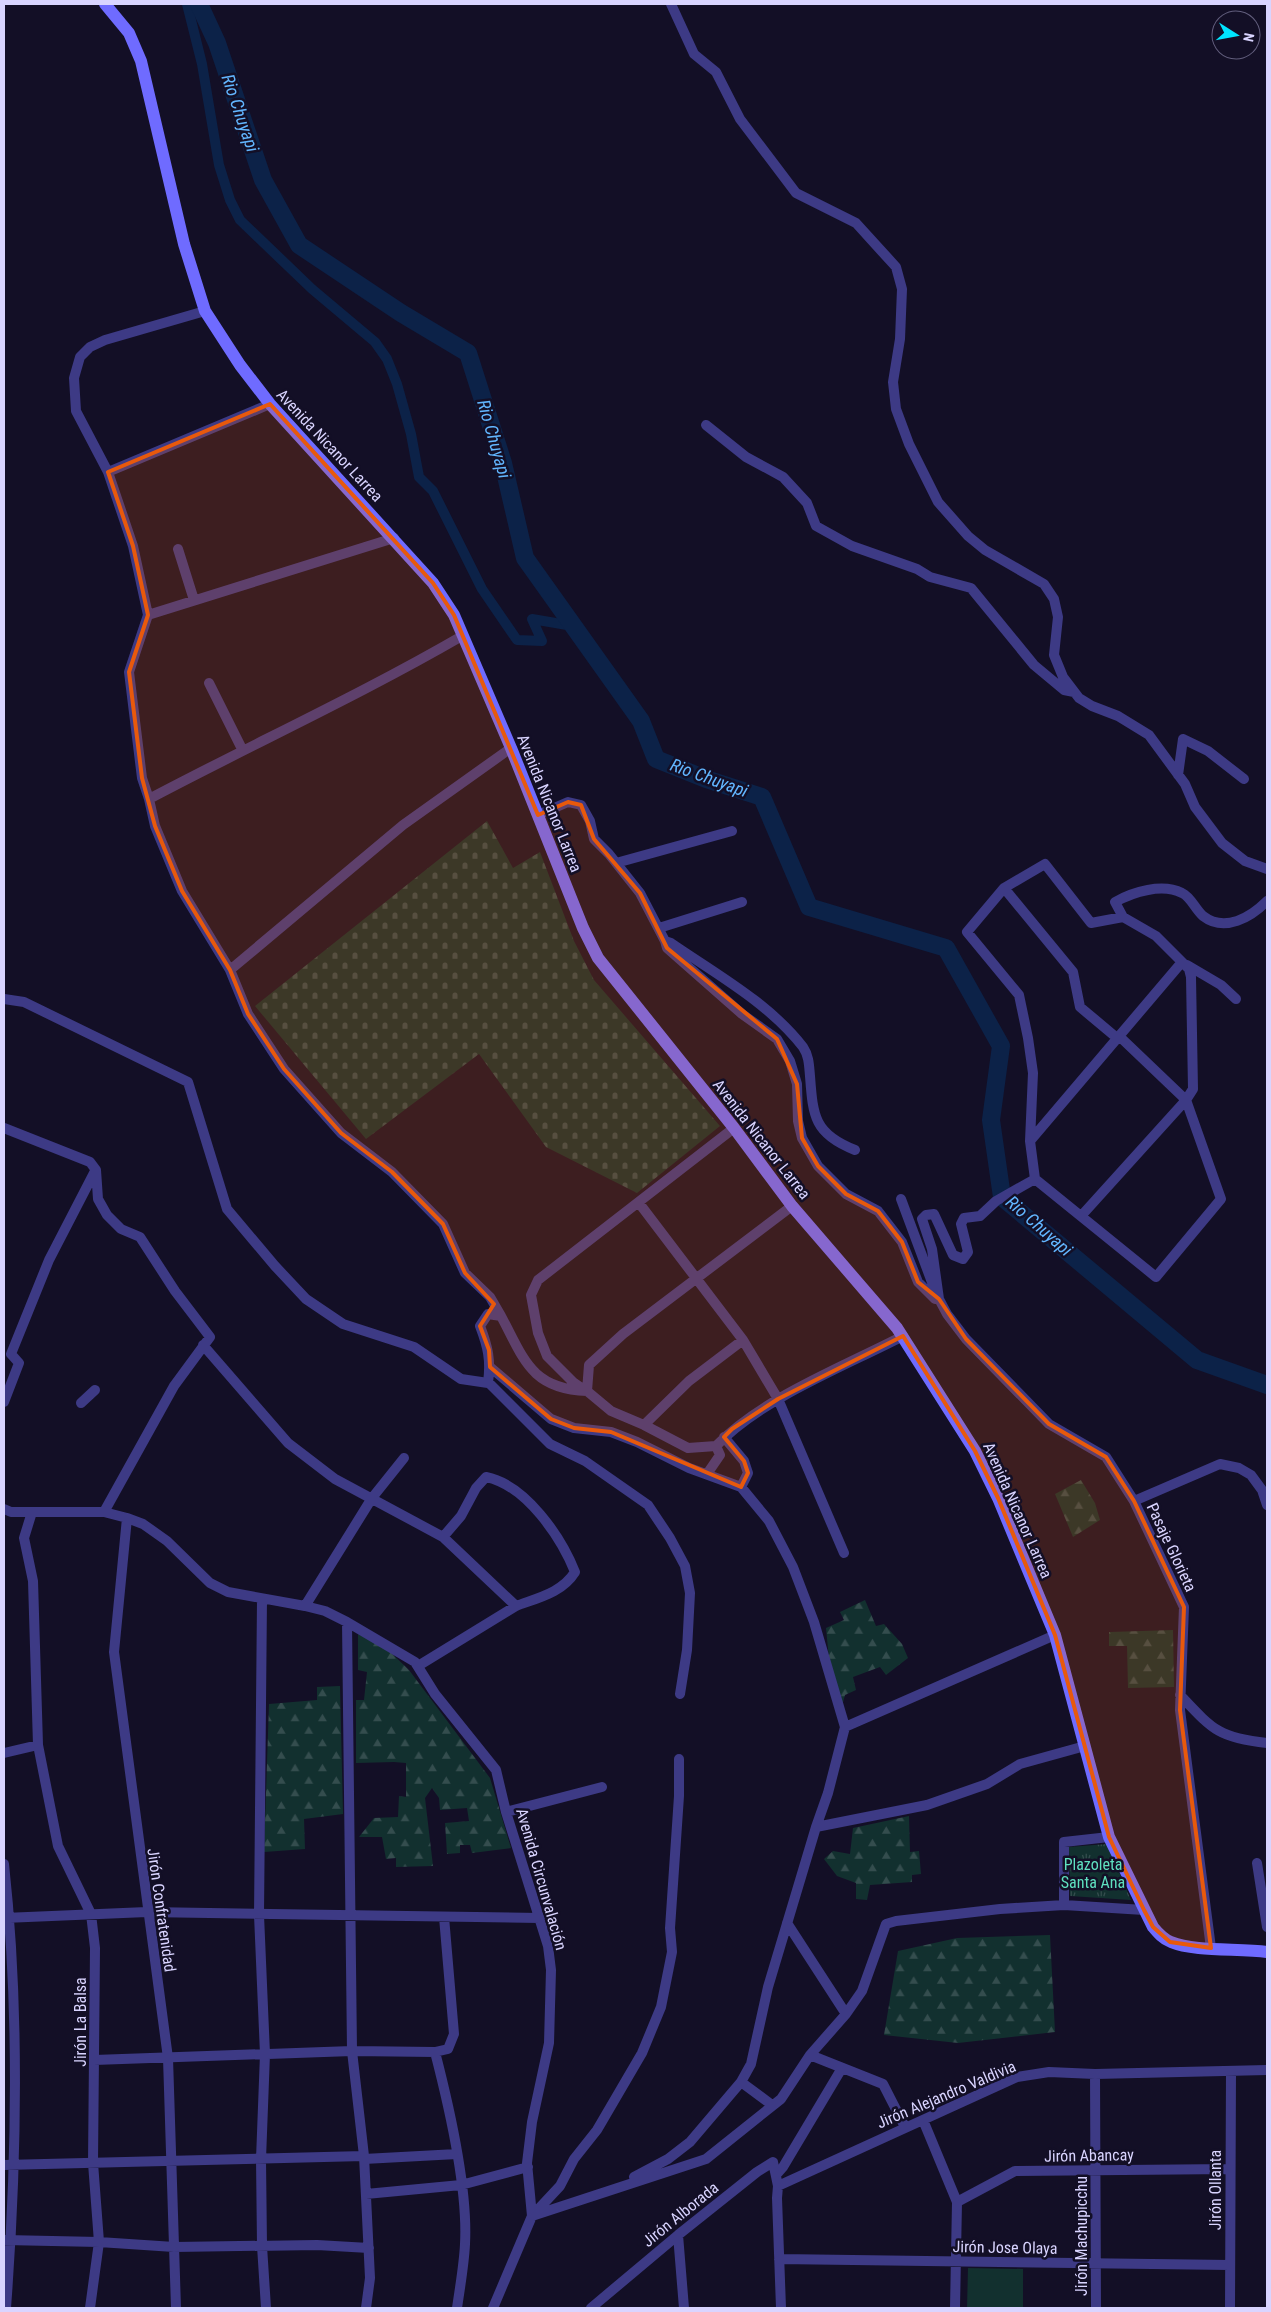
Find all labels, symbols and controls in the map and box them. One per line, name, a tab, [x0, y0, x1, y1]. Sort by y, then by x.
north arrow	[1211, 10, 1261, 60]
text: N	[1240, 32, 1257, 43]
water label: Rio Chuyapi	[217, 71, 264, 155]
street label: Avenida Nicanor Larrea	[273, 385, 387, 505]
water label: Rio Chuyapi	[473, 397, 516, 482]
street label: Avenida Nicanor Larrea	[513, 732, 586, 875]
water label: Rio Chuyapi	[668, 754, 752, 802]
street label: Avenida Nicanor Larrea	[709, 1076, 814, 1203]
water label: Rio Chuyapi	[1002, 1191, 1078, 1261]
street label: Avenida Nicanor Larrea	[979, 1439, 1056, 1581]
street label: Pasaje Glorieta	[1143, 1500, 1200, 1595]
street label: Avenida Circunvalación	[512, 1806, 571, 1952]
street label: Jirón Confratenidad	[143, 1847, 180, 1973]
park label: Plazoleta Santa Ana	[1061, 1855, 1125, 1892]
street label: Jirón La Balsa	[71, 1977, 90, 2067]
street label: Jirón Alejandro Valdivia	[874, 2057, 1019, 2132]
street label: Jirón Abancay	[1044, 2145, 1134, 2166]
street label: Jirón Ollanta	[1206, 2150, 1225, 2230]
street label: Jirón Machupicchu	[1072, 2176, 1091, 2296]
street label: Jirón Alborada	[638, 2178, 722, 2251]
street label: Jirón Jose Olaya	[952, 2237, 1058, 2258]

